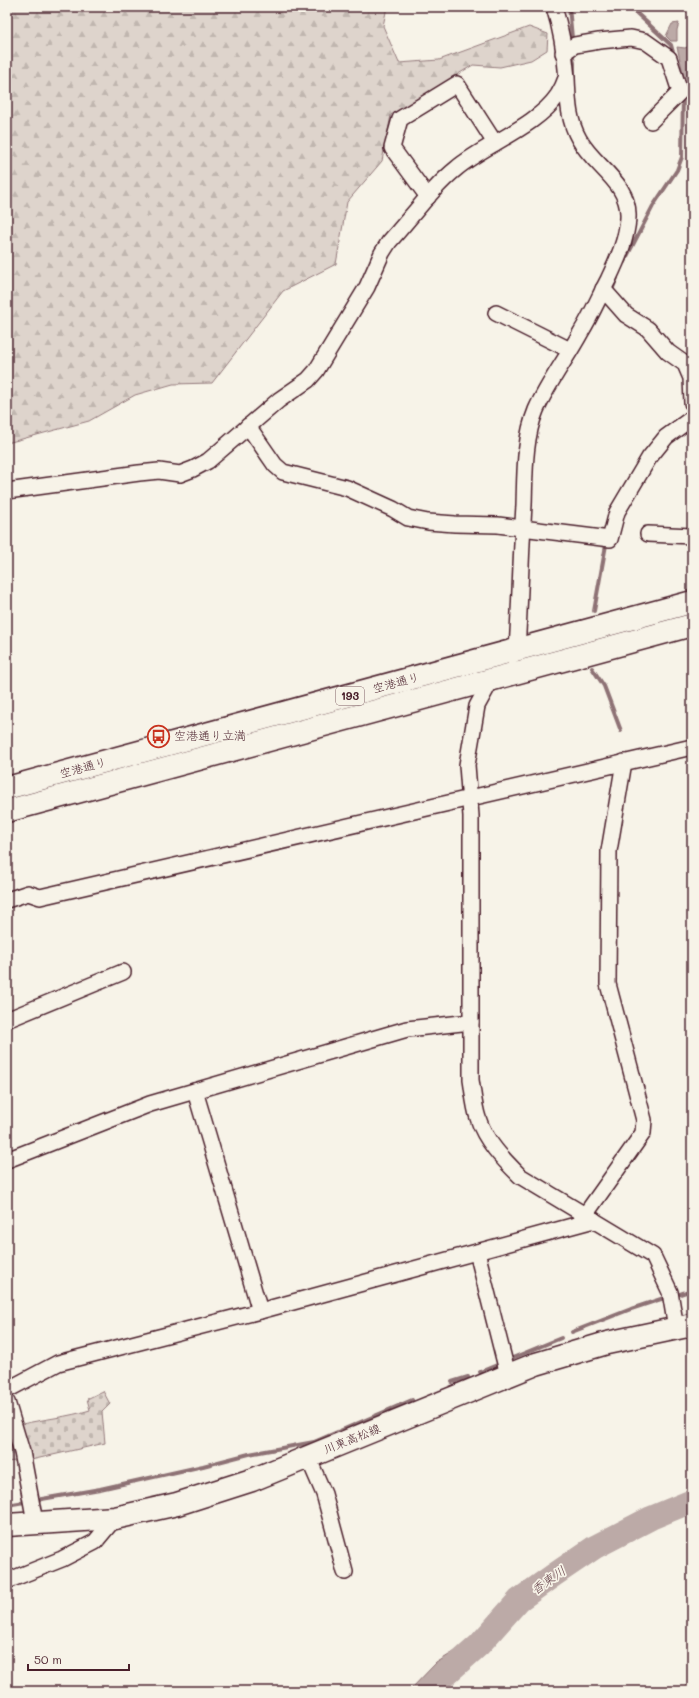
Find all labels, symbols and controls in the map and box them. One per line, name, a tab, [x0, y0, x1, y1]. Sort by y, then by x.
street label: 空港通り	[370, 668, 421, 696]
road number: 193	[336, 687, 364, 705]
bus stop icon: 空港通り立満	[146, 723, 172, 749]
place label: 空港通り立満	[174, 727, 246, 743]
street label: 空港通り	[57, 753, 108, 781]
street label: 川東高松線	[321, 1419, 382, 1457]
water label: 香東川	[527, 1561, 569, 1598]
scale bar	[28, 1646, 129, 1672]
text: 50 m	[34, 1651, 62, 1667]

